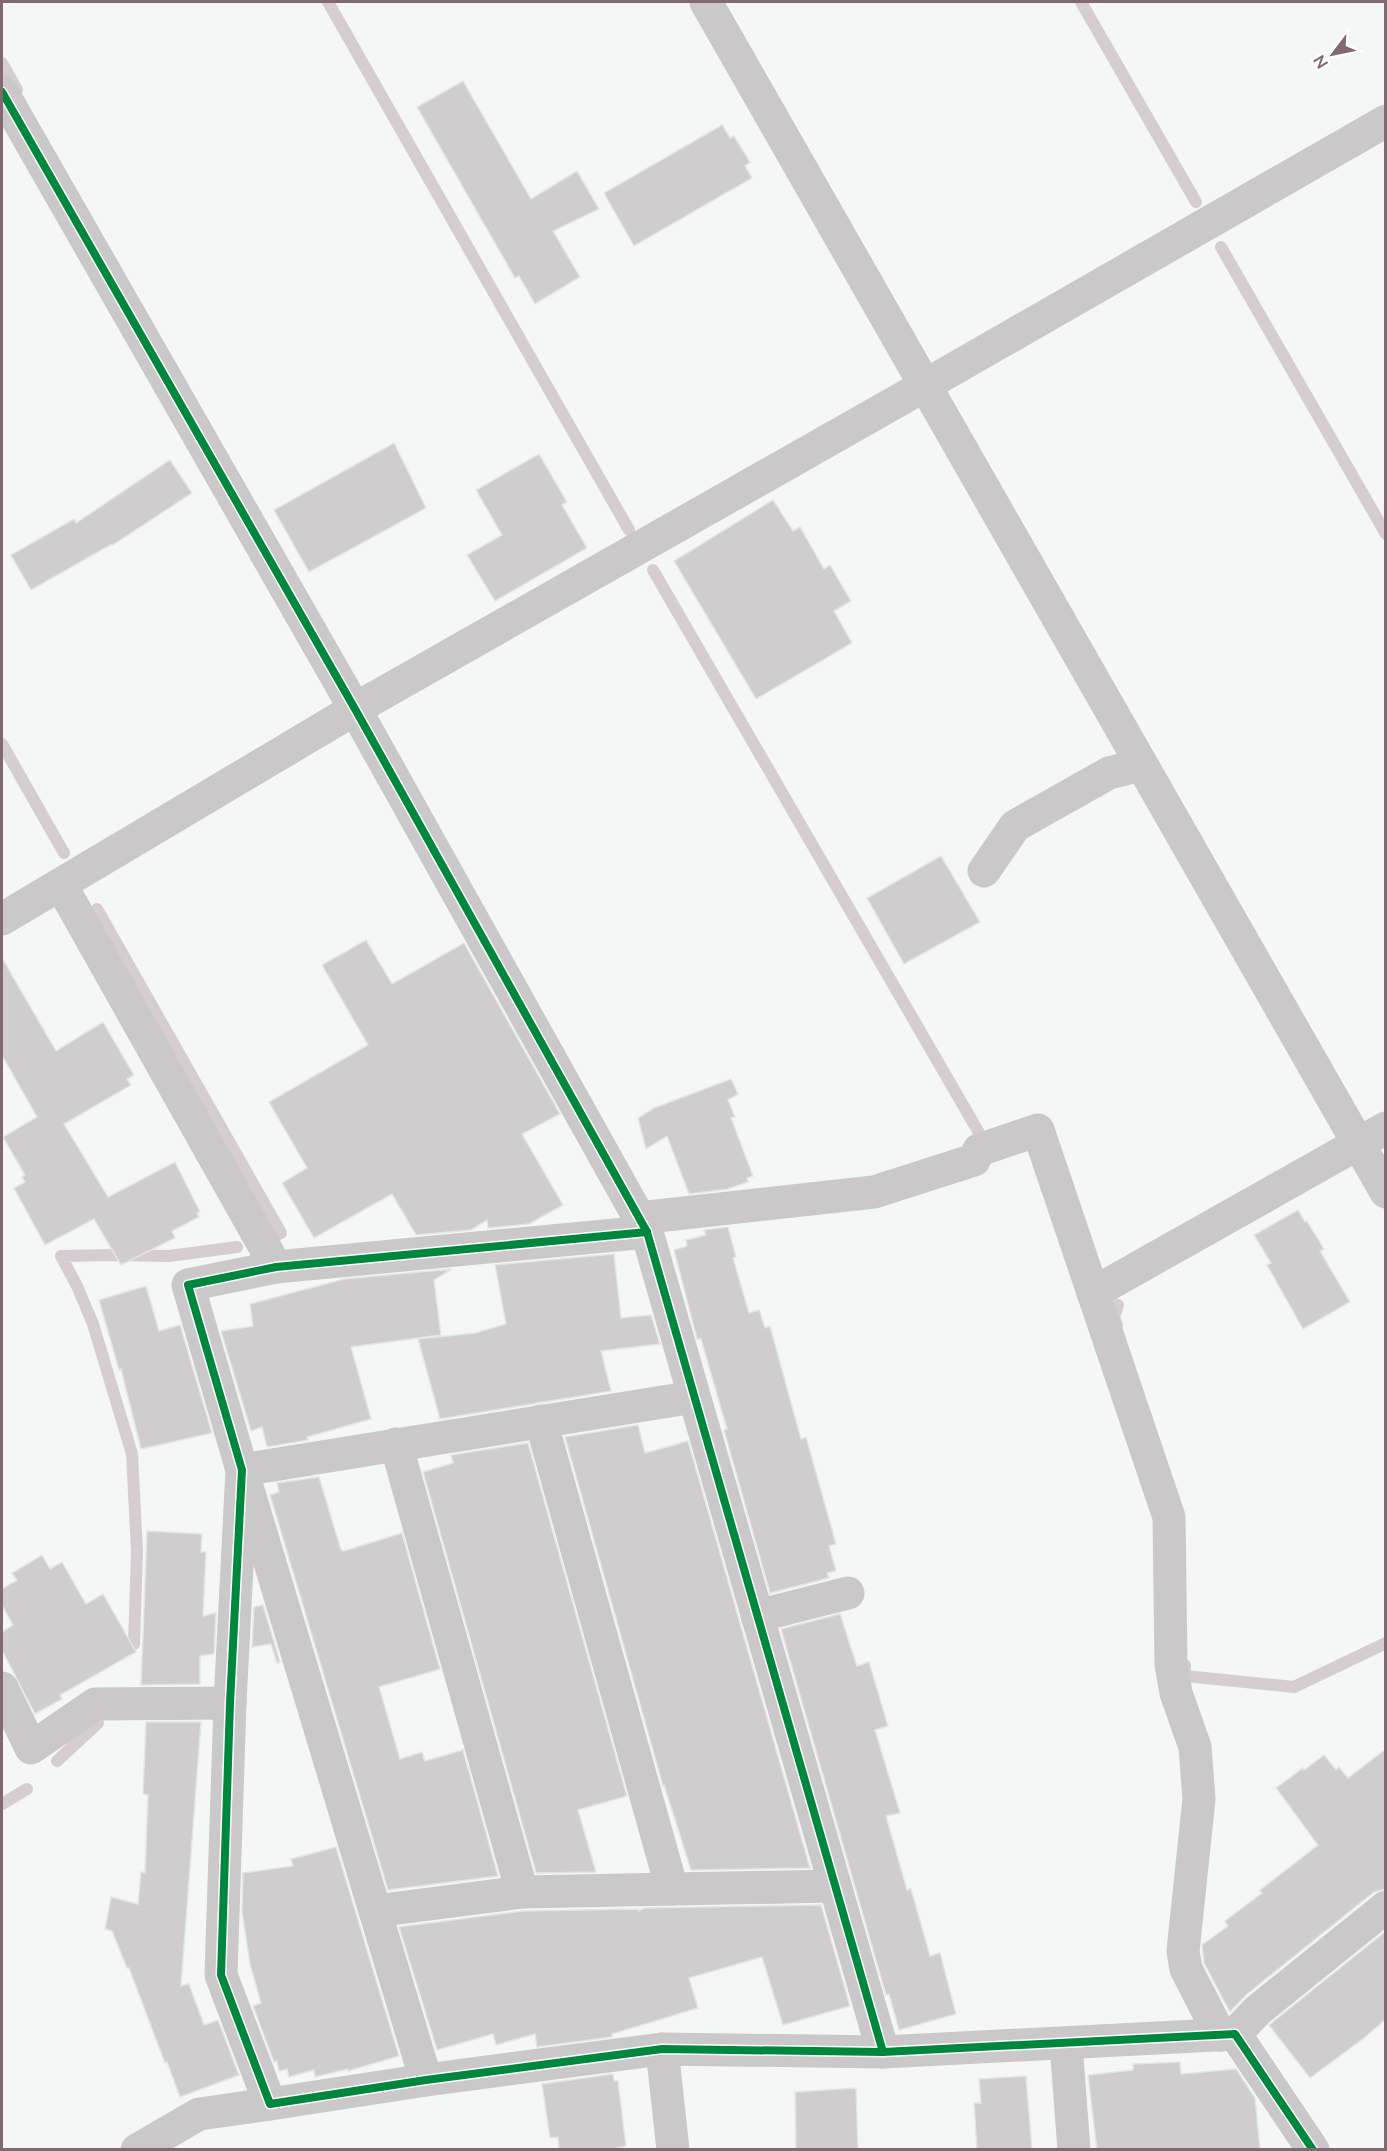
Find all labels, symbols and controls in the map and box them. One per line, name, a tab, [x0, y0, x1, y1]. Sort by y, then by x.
north arrow	[1303, 24, 1363, 84]
text: N	[1309, 52, 1331, 72]

